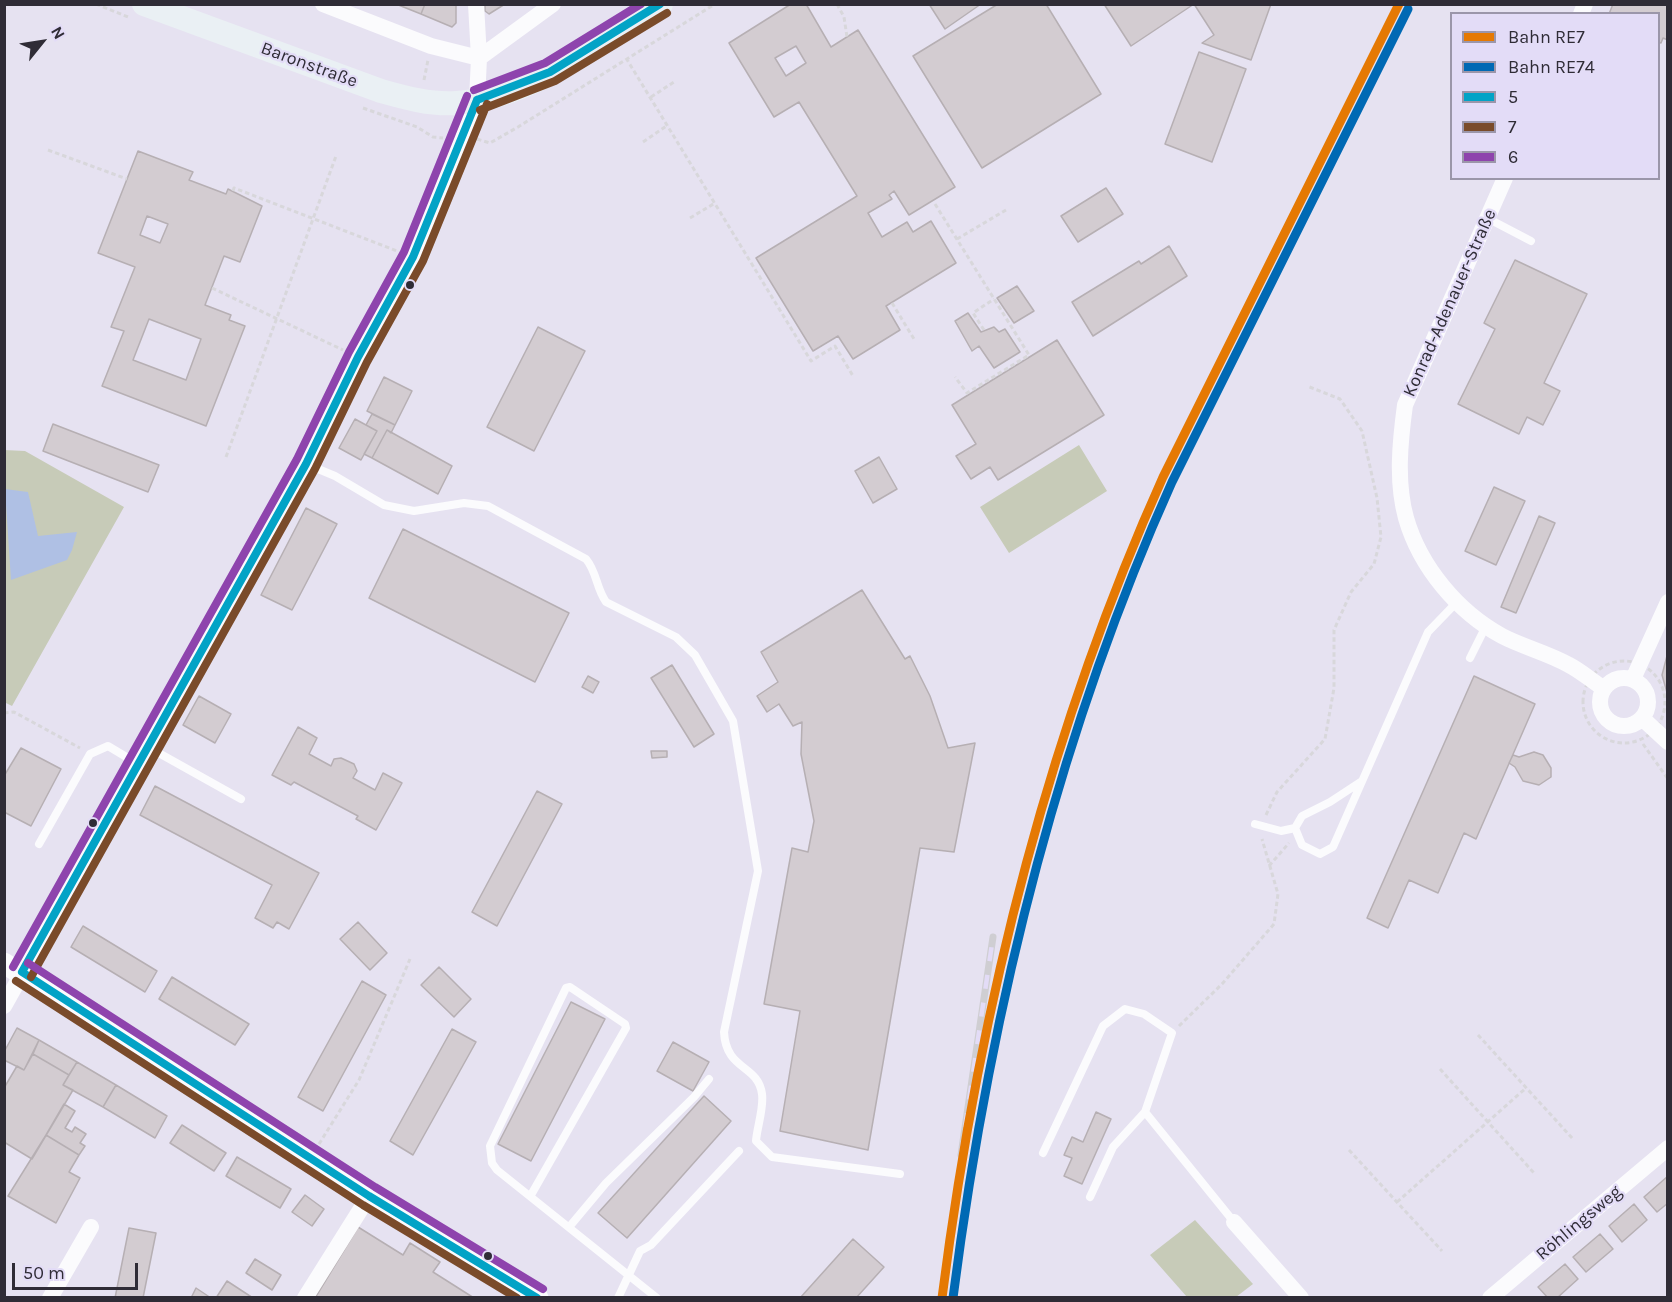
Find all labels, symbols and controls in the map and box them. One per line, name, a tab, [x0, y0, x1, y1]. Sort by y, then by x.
north arrow	[12, 12, 72, 72]
legend	[1450, 12, 1660, 180]
text: N	[47, 23, 69, 42]
text: Bahn RE7	[1508, 26, 1585, 48]
street label: Baronstraße	[258, 38, 360, 92]
text: Bahn RE74	[1508, 56, 1595, 78]
text: 5	[1508, 86, 1518, 108]
text: 7	[1508, 116, 1516, 138]
text: 6	[1508, 146, 1518, 168]
street label: Konrad-Adenauer-Straße	[1399, 206, 1501, 400]
unlabelled marker	[404, 279, 416, 291]
unlabelled marker	[87, 817, 99, 829]
street label: Röhlingsweg	[1532, 1181, 1626, 1265]
unlabelled marker	[482, 1250, 494, 1262]
scale bar	[15, 1251, 141, 1289]
text: 50 m	[23, 1262, 65, 1284]

